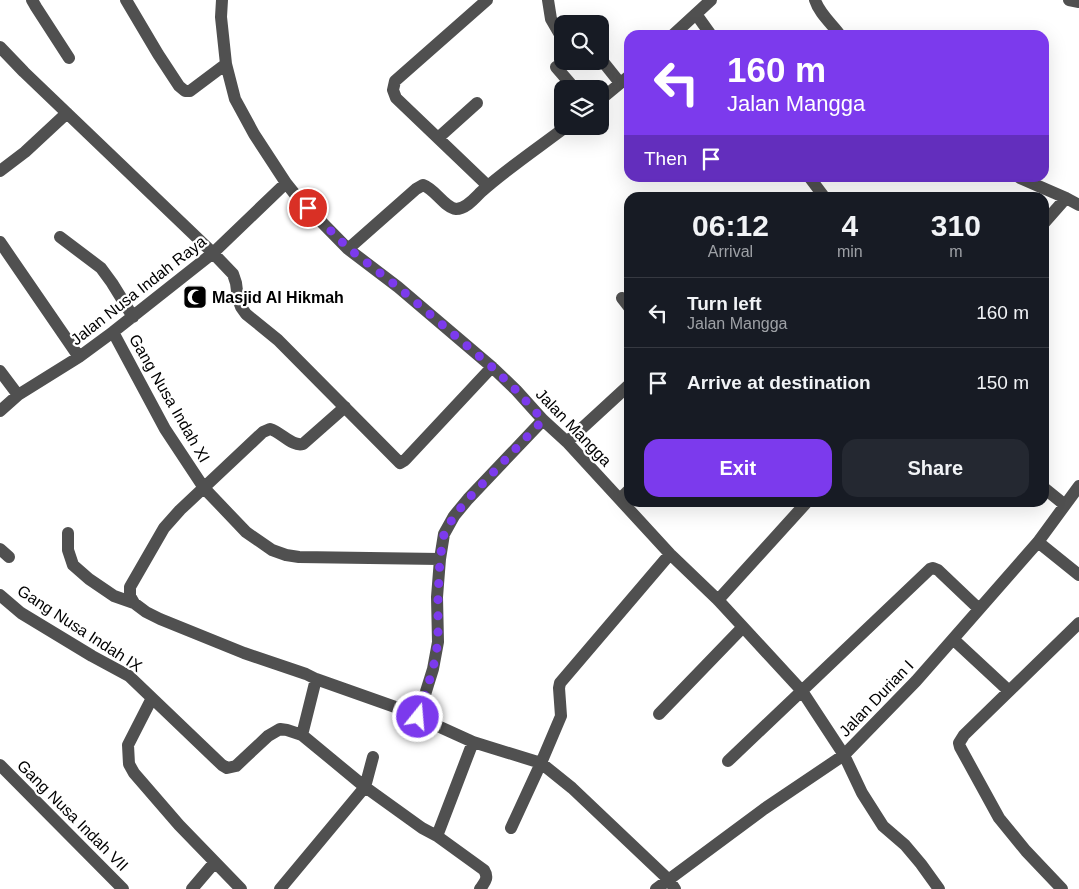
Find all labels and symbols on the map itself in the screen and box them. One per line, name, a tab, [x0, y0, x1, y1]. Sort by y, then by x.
pin	[287, 187, 329, 229]
street label: Jalan Nusa Indah Raya	[68, 232, 209, 348]
mosque icon: Masjid Al Hikmah	[182, 284, 208, 310]
place label: Masjid Al Hikmah	[212, 289, 344, 306]
street label: Gang Nusa Indah XI	[126, 331, 213, 465]
street label: Jalan Mangga	[533, 385, 615, 469]
street label: Gang Nusa Indah IX	[14, 582, 145, 675]
street label: Jalan Durian I	[836, 657, 917, 740]
position arrow	[391, 690, 443, 742]
street label: Gang Nusa Indah VII	[14, 757, 131, 874]

